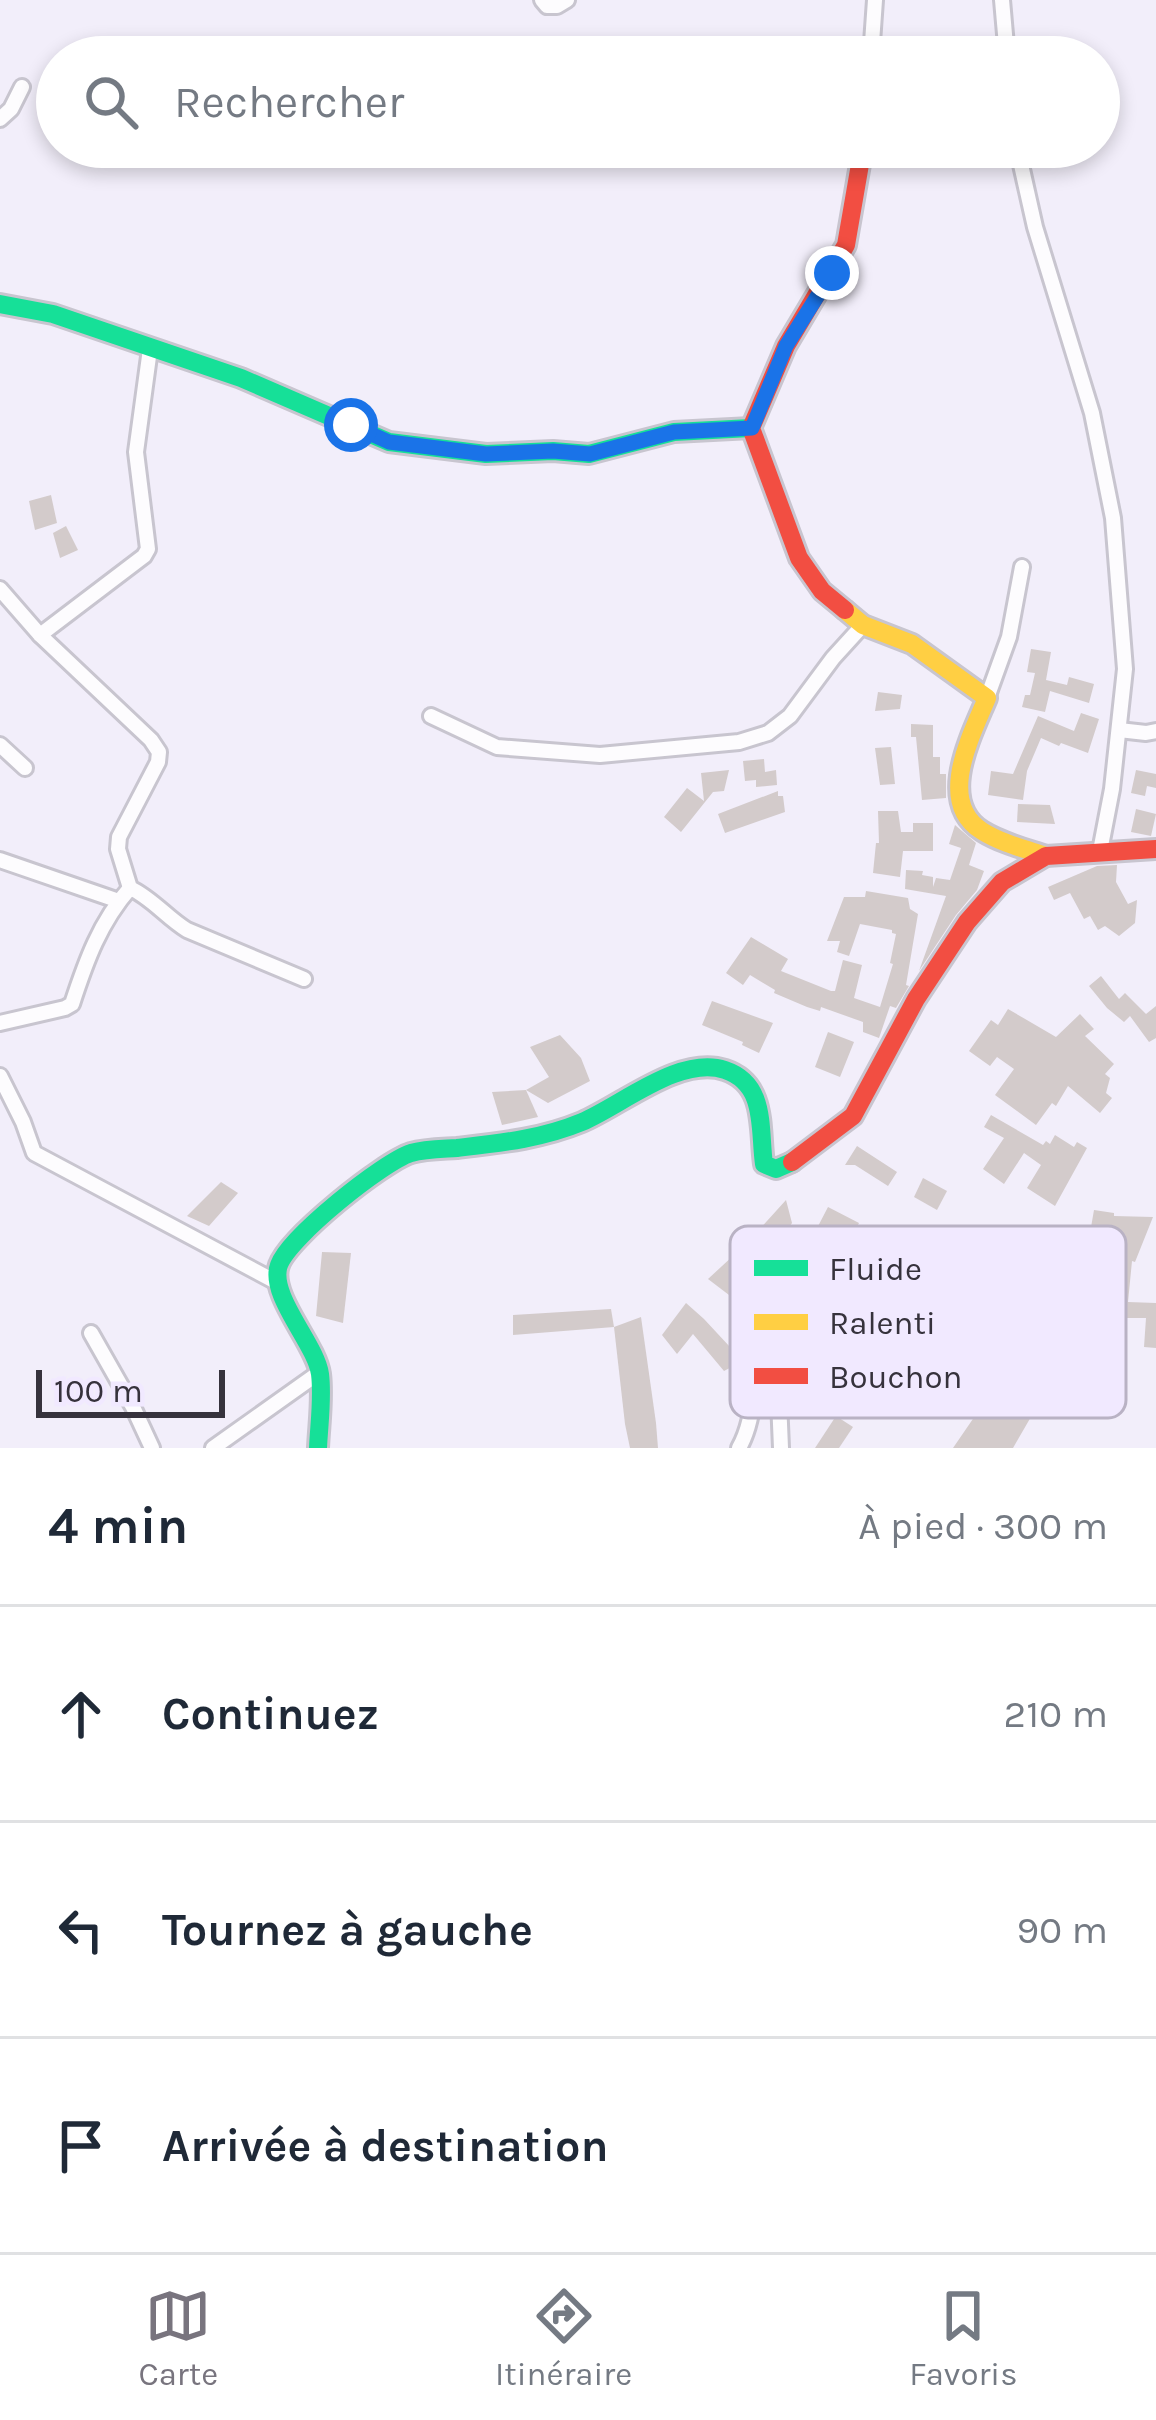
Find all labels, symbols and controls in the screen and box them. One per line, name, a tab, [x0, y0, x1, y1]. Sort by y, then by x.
search box	[36, 36, 1120, 168]
icon: search	[78, 69, 144, 135]
text: Rechercher	[174, 76, 404, 128]
route end	[805, 246, 859, 300]
route start	[324, 398, 378, 452]
legend	[730, 1226, 1126, 1418]
text: Fluide	[829, 1250, 922, 1288]
text: Ralenti	[829, 1304, 936, 1342]
text: Bouchon	[829, 1358, 962, 1396]
scale bar	[36, 1364, 225, 1417]
text: 100 m	[54, 1372, 143, 1410]
text: 4 min	[48, 1496, 188, 1556]
text: À pied · 300 m	[858, 1503, 1108, 1549]
icon: ahead	[48, 1681, 114, 1747]
text: Continuez	[162, 1688, 379, 1740]
text: 210 m	[1004, 1691, 1108, 1737]
icon: left	[48, 1897, 114, 1963]
text: Tournez à gauche	[162, 1904, 533, 1956]
text: 90 m	[1016, 1907, 1108, 1953]
icon: arrive	[48, 2113, 114, 2179]
text: Arrivée à destination	[162, 2120, 609, 2172]
tab: Carte	[138, 2283, 218, 2393]
tab: Itinéraire	[495, 2283, 632, 2393]
tab: Favoris	[909, 2283, 1018, 2393]

